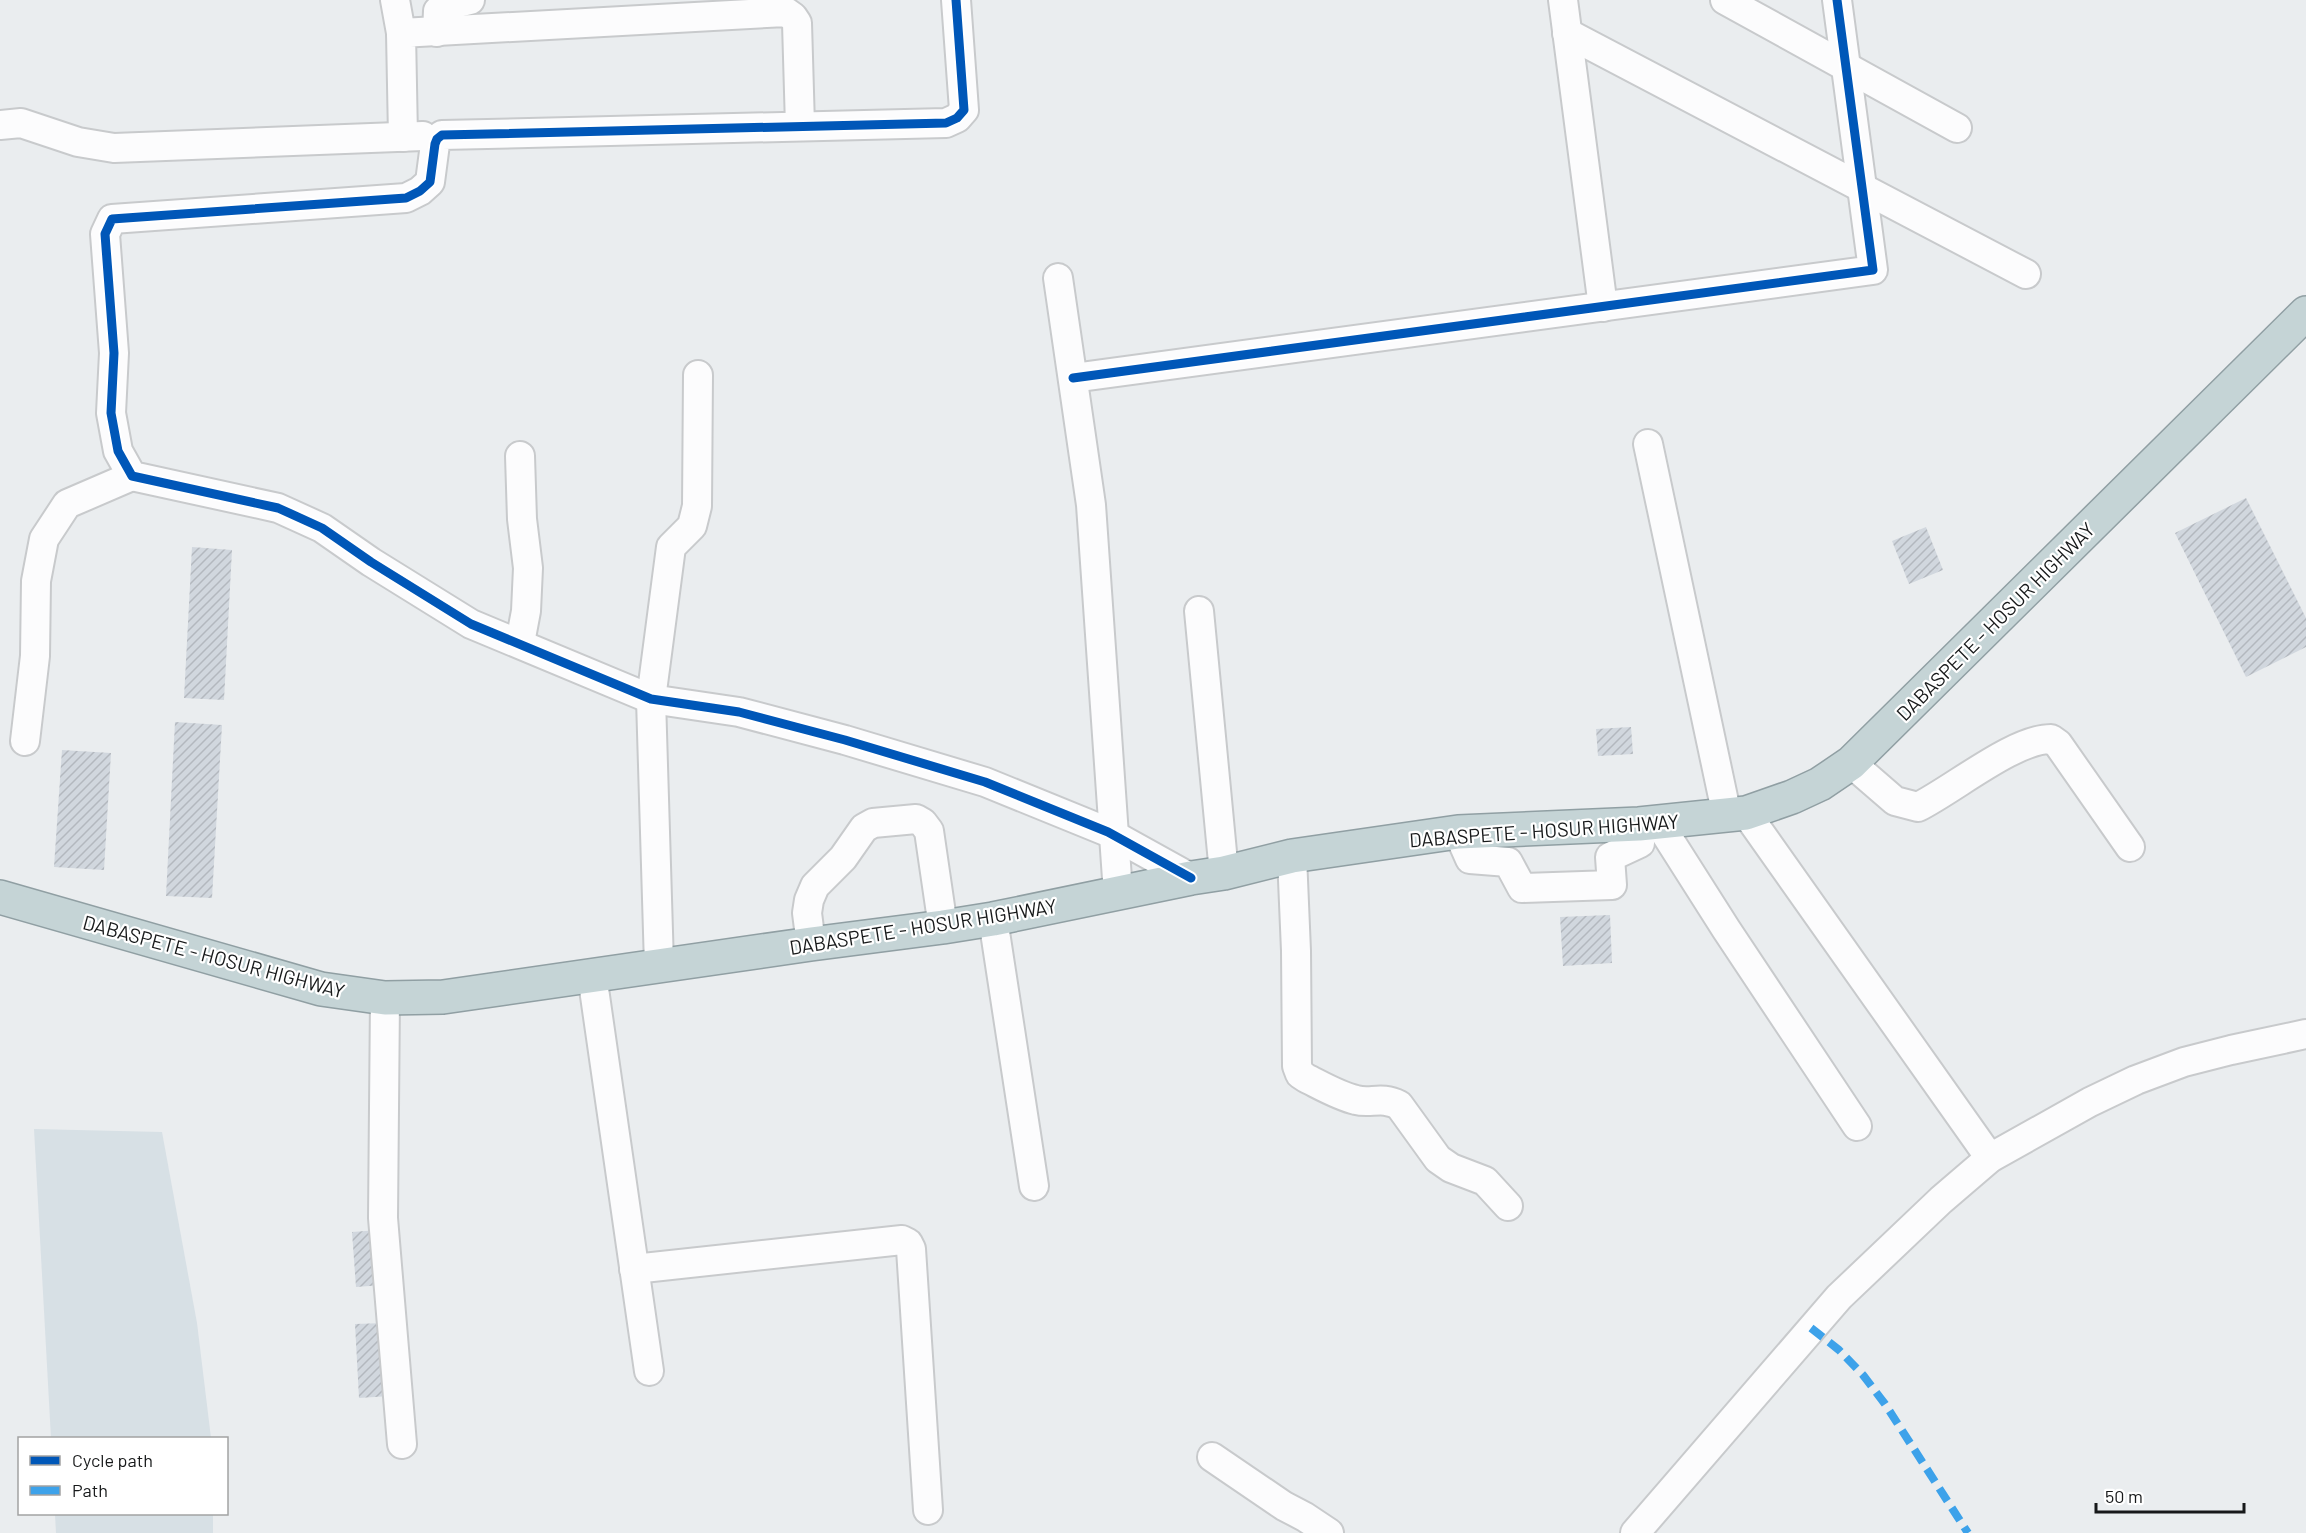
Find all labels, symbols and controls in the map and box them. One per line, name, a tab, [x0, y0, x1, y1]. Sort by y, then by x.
street label: DABASPETE - HOSUR HIGHWAY	[1891, 517, 2099, 725]
street label: DABASPETE - HOSUR HIGHWAY	[1408, 809, 1680, 851]
street label: DABASPETE - HOSUR HIGHWAY	[788, 893, 1058, 959]
street label: DABASPETE - HOSUR HIGHWAY	[80, 909, 348, 1003]
legend	[18, 1437, 228, 1515]
text: Cycle path	[72, 1449, 153, 1471]
scale bar	[2096, 1476, 2244, 1514]
text: Path	[72, 1479, 108, 1501]
text: 50 m	[2105, 1485, 2143, 1507]

